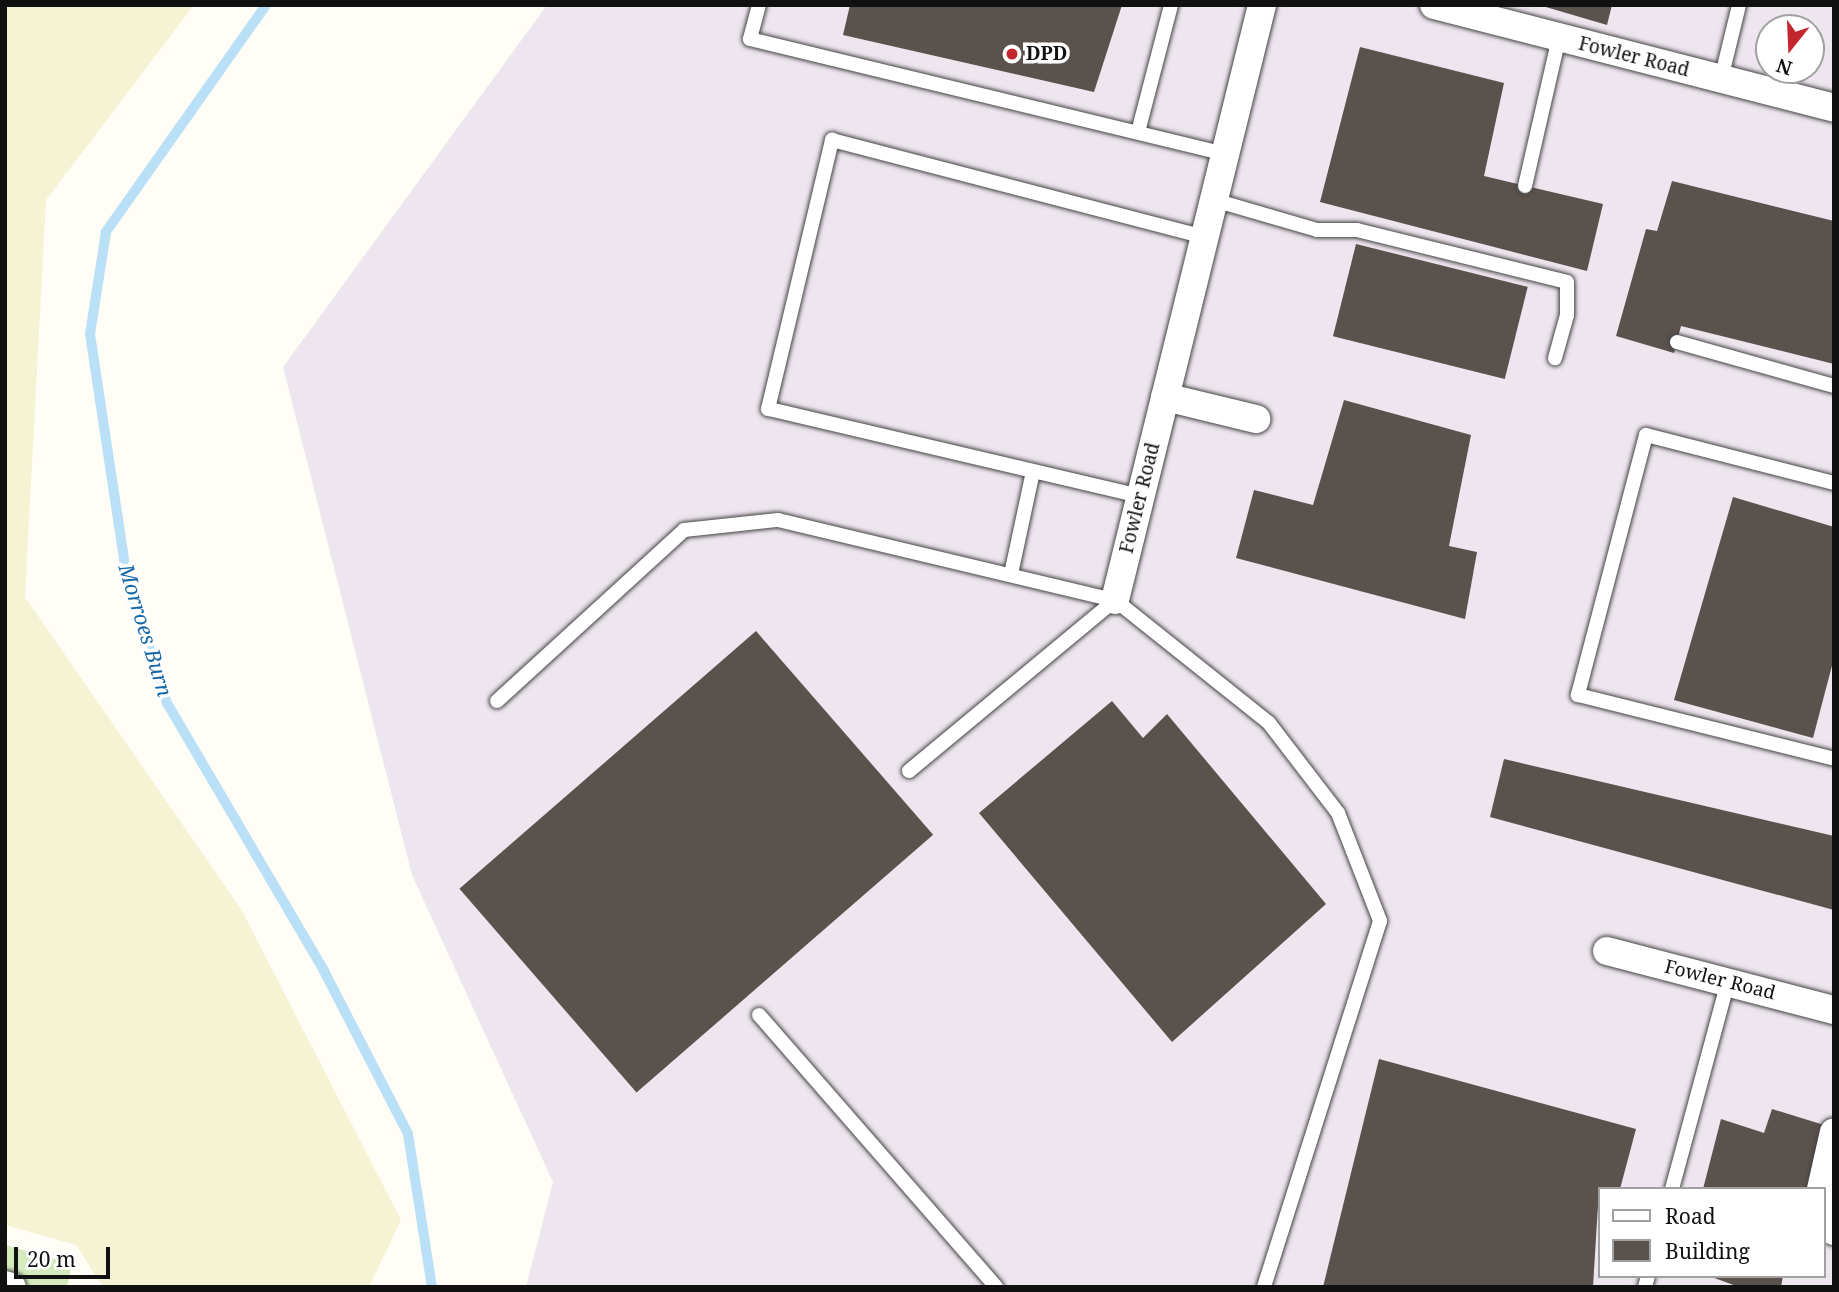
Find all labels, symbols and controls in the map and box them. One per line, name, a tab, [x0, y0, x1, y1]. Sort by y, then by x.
north arrow	[1755, 14, 1825, 84]
street label: Fowler Road	[1576, 32, 1692, 82]
place label: DPD	[1026, 43, 1067, 65]
marker: DPD	[1004, 46, 1020, 62]
text: N	[1773, 52, 1795, 82]
street label: Fowler Road	[1115, 440, 1165, 556]
water label: Morroes Burn	[114, 561, 178, 699]
street label: Fowler Road	[1662, 955, 1778, 1005]
legend	[1598, 1187, 1825, 1278]
text: Road	[1665, 1202, 1716, 1230]
scale bar	[18, 1232, 114, 1276]
text: Building	[1665, 1237, 1750, 1265]
text: 20 m	[27, 1245, 76, 1273]

